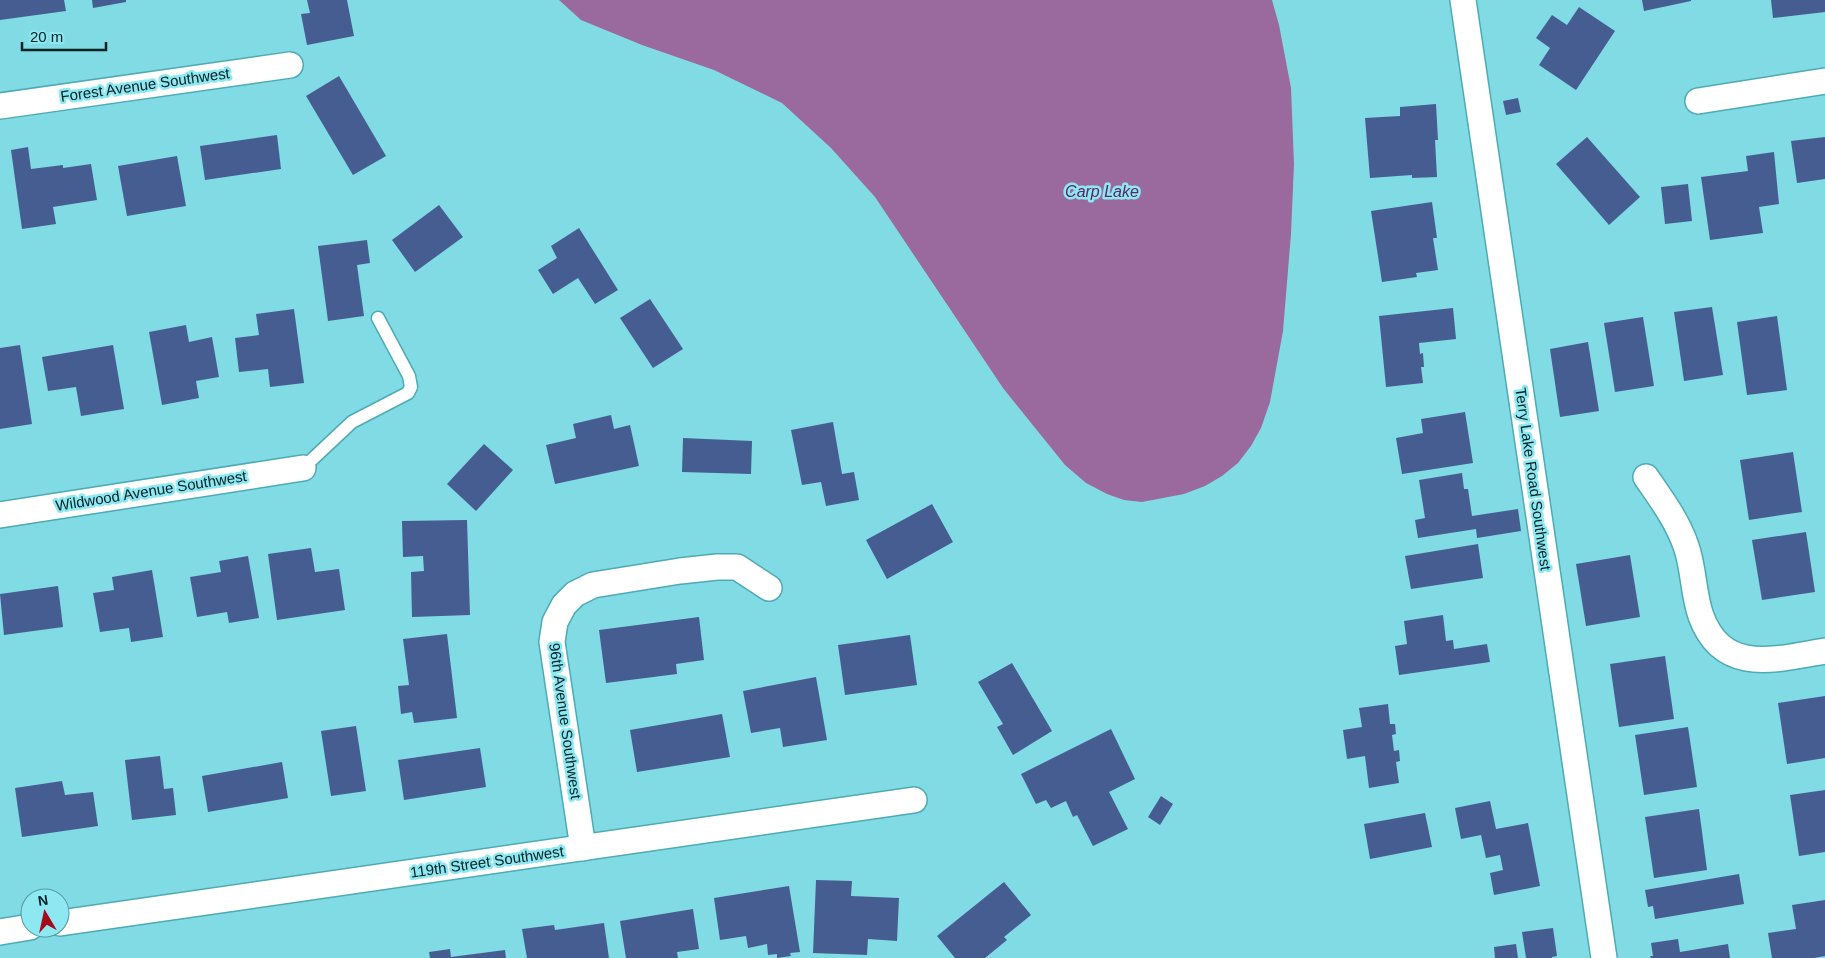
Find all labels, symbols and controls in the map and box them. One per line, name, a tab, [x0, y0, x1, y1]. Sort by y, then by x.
scale bar	[22, 20, 106, 52]
text: 20 m	[30, 28, 63, 45]
street label: Forest Avenue Southwest	[59, 64, 231, 105]
water label: Carp Lake	[1065, 183, 1139, 200]
street label: Terry Lake Road Southwest	[1512, 387, 1555, 572]
street label: Wildwood Avenue Southwest	[54, 467, 248, 514]
street label: 96th Avenue Southwest	[546, 642, 585, 801]
street label: 119th Street Southwest	[409, 842, 566, 881]
north arrow	[20, 888, 70, 938]
text: N	[37, 891, 49, 909]

